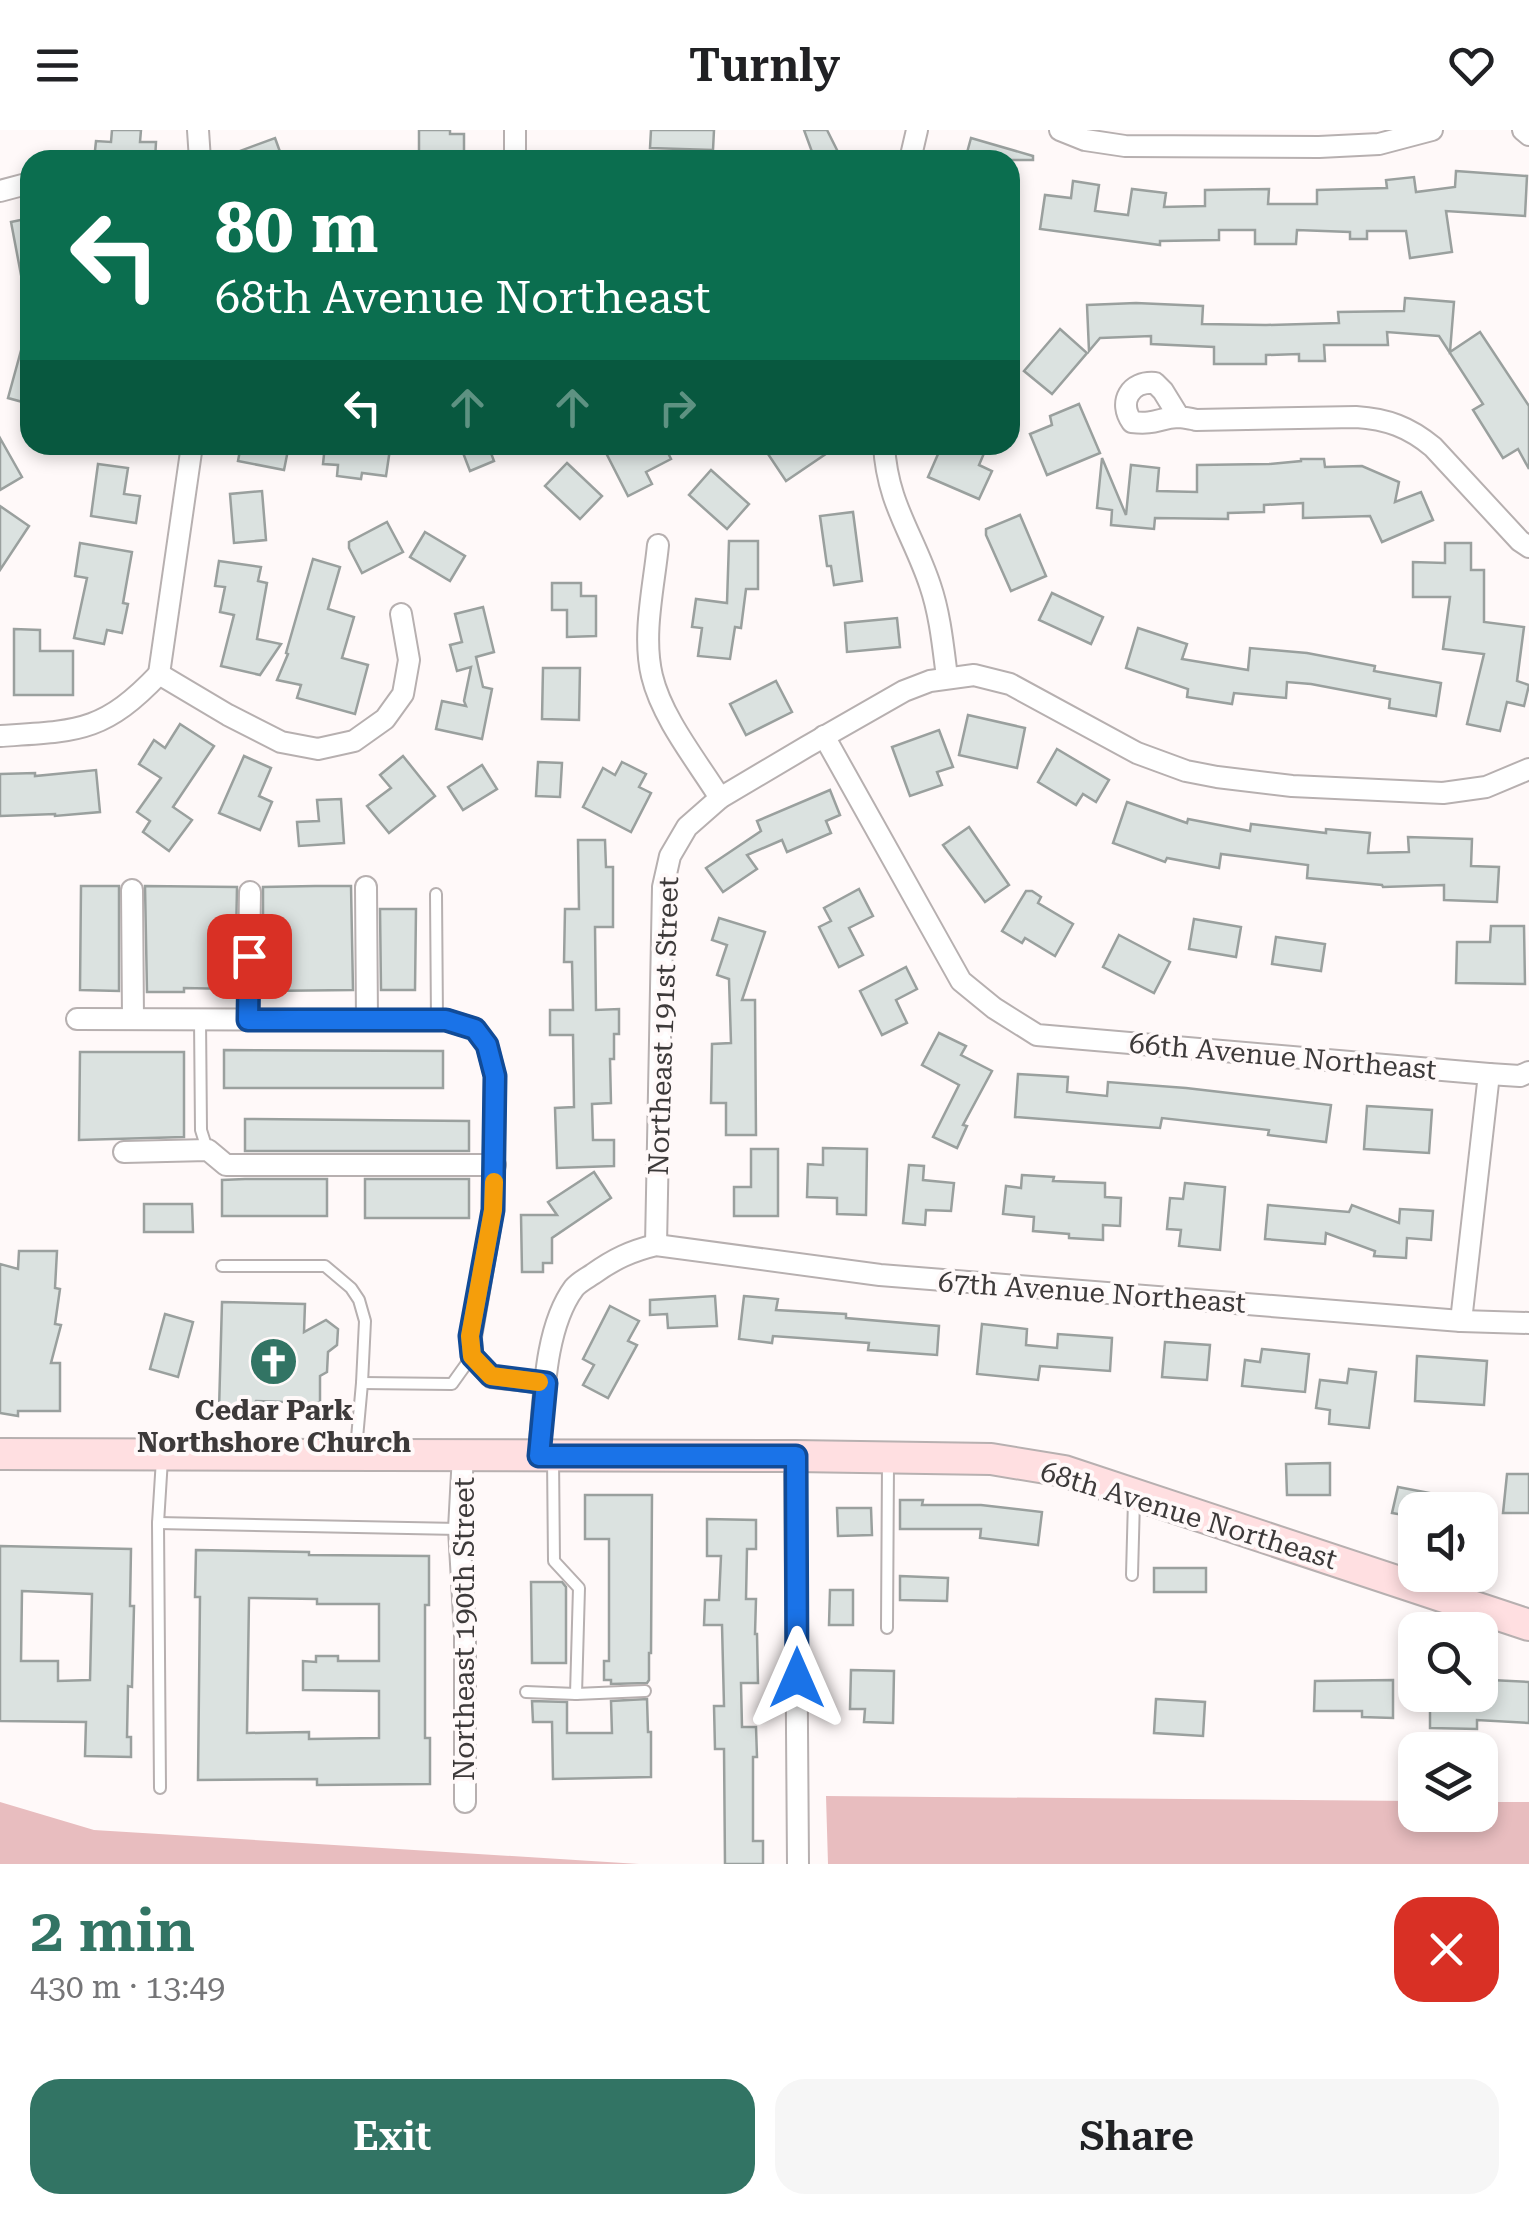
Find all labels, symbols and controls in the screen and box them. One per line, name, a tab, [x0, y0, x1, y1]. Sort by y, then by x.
icon: menu	[30, 38, 85, 93]
icon: heart	[1444, 38, 1499, 93]
text: Turnly	[689, 39, 840, 92]
text: 80 m	[215, 187, 379, 269]
icon: left	[50, 190, 180, 320]
text: 68th Avenue Northeast	[215, 271, 711, 324]
icon: left	[335, 380, 390, 435]
icon: ahead	[440, 380, 495, 435]
icon: ahead	[545, 380, 600, 435]
icon: right	[650, 380, 705, 435]
street label: Northeast 191st Street	[642, 876, 685, 1176]
pin	[207, 914, 292, 999]
icon: arrive	[222, 929, 277, 984]
street label: 66th Avenue Northeast	[1128, 1027, 1438, 1086]
street label: 67th Avenue Northeast	[937, 1265, 1247, 1320]
church icon: Cedar Park Northshore Church	[248, 1336, 300, 1388]
place label: Cedar Park Northshore Church	[137, 1394, 411, 1459]
street label: 68th Avenue Northeast	[1037, 1455, 1341, 1576]
street label: Northeast 190th Street	[448, 1477, 481, 1781]
map controls	[1398, 1492, 1498, 1832]
button: sound	[1398, 1492, 1498, 1592]
button: search	[1398, 1612, 1498, 1712]
position arrow	[745, 1626, 849, 1730]
button: layers	[1398, 1732, 1498, 1832]
text: 2 min	[30, 1895, 195, 1966]
button: close	[1394, 1897, 1499, 2002]
text: 430 m · 13:49	[30, 1968, 225, 2006]
button: Exit	[30, 2079, 755, 2194]
button: Share	[775, 2079, 1499, 2194]

